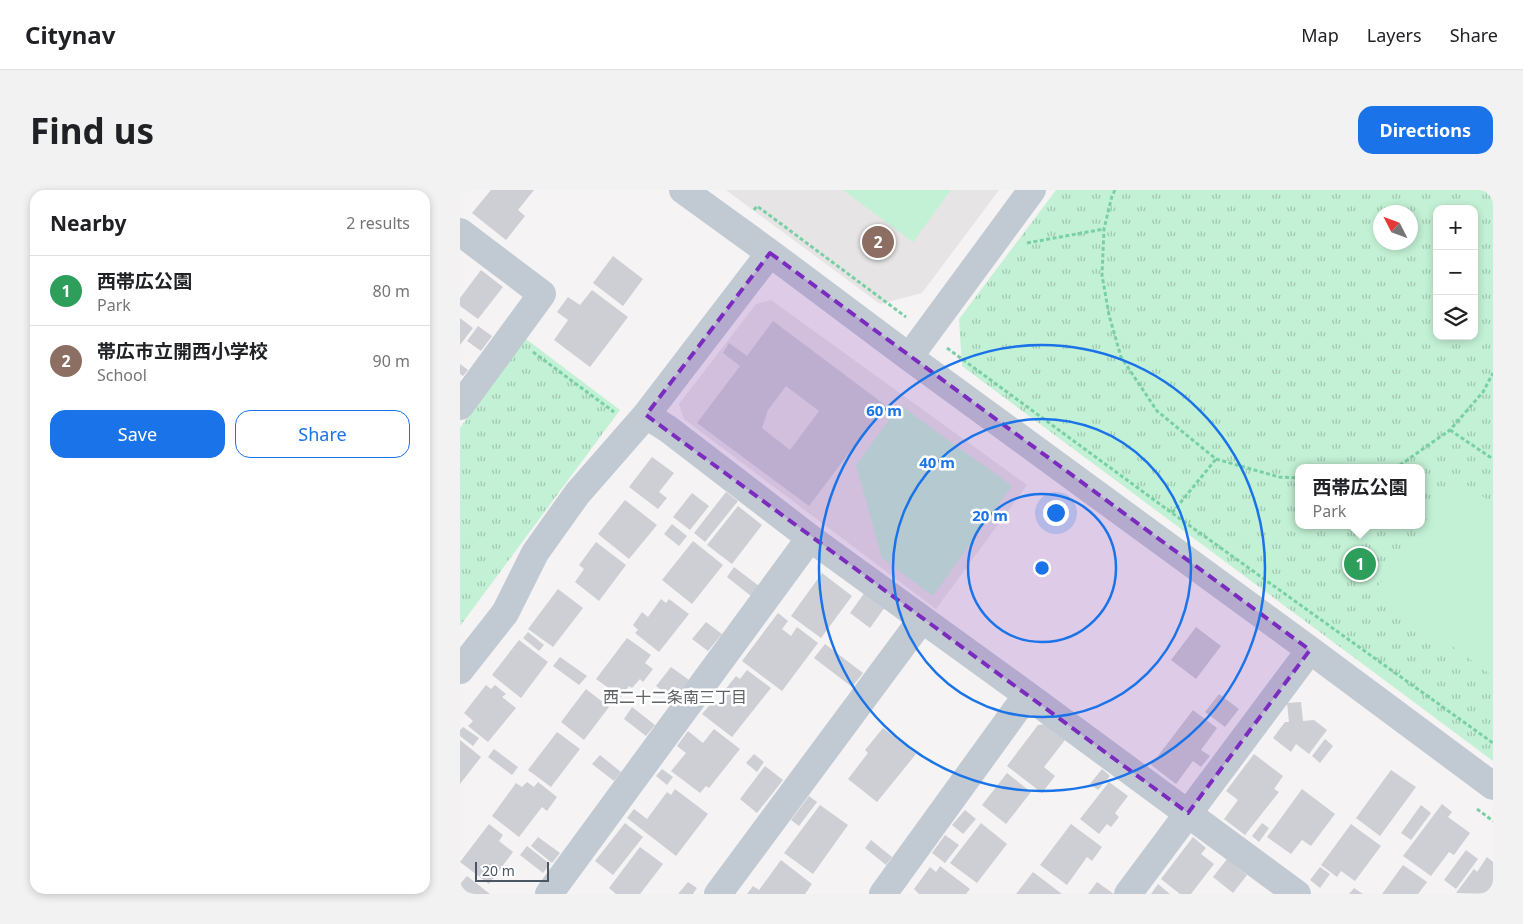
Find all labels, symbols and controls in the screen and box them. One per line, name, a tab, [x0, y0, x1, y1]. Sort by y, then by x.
text: Citynav	[25, 18, 115, 51]
text: Map	[1301, 23, 1339, 47]
text: Layers	[1367, 23, 1422, 47]
text: Share	[1450, 23, 1498, 47]
button: Directions	[1358, 106, 1493, 154]
text: Find us	[30, 107, 154, 154]
north arrow	[1373, 205, 1418, 250]
map controls	[1433, 205, 1478, 340]
button: +	[1433, 205, 1478, 250]
text: Nearby	[50, 209, 126, 237]
text: 2 results	[346, 212, 410, 234]
pin: 2	[862, 223, 894, 261]
button: −	[1433, 250, 1478, 295]
text: 西帯広公園	[97, 268, 192, 294]
text: 1	[61, 280, 71, 302]
text: 80 m	[373, 280, 410, 302]
text: Park	[97, 294, 131, 316]
button: layers	[1433, 295, 1478, 340]
text: 帯広市立開西小学校	[97, 338, 268, 364]
text: 2	[61, 350, 71, 372]
text: 90 m	[373, 350, 410, 372]
text: School	[97, 364, 147, 386]
text: 60 m	[866, 400, 902, 420]
button: Save	[50, 410, 225, 458]
button: Share	[235, 410, 410, 458]
text: 40 m	[919, 452, 955, 472]
popup	[1295, 464, 1425, 529]
text: 西帯広公園	[1312, 474, 1408, 500]
your location	[1043, 500, 1069, 526]
text: Park	[1312, 500, 1346, 522]
text: 20 m	[972, 505, 1008, 525]
pin: 1	[1344, 545, 1376, 583]
centre of rings	[1033, 559, 1051, 577]
district label: 西二十二条南三丁目	[603, 686, 747, 708]
scale bar	[475, 859, 549, 882]
text: 20 m	[482, 861, 515, 880]

